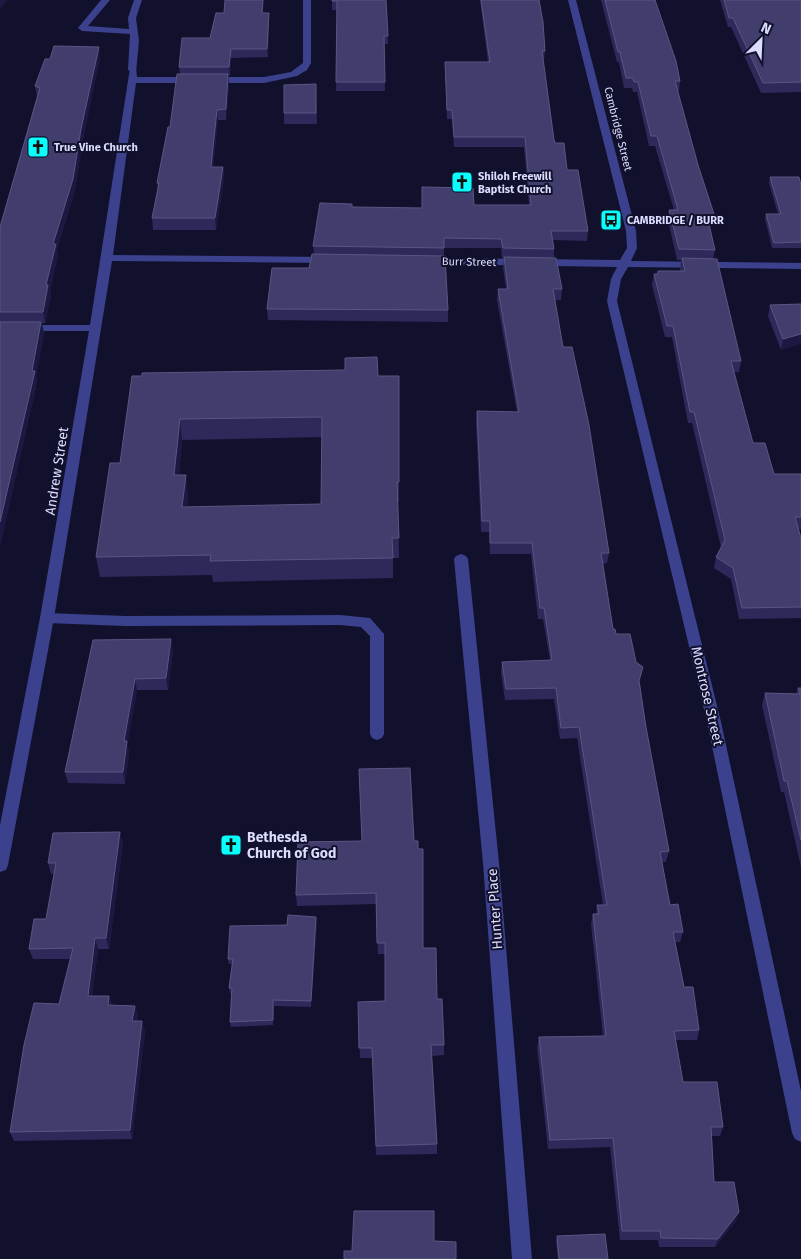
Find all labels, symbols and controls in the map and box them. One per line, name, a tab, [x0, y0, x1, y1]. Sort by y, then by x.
north arrow	[736, 15, 786, 65]
text: N	[758, 19, 774, 38]
street label: Cambridge Street	[601, 86, 635, 172]
church icon: True Vine Church	[26, 135, 50, 159]
place label: True Vine Church	[54, 141, 138, 154]
church icon: Shiloh Freewill Baptist Church	[450, 170, 474, 194]
place label: Shiloh Freewill Baptist Church	[478, 170, 552, 196]
bus stop icon: CAMBRIDGE / BURR	[599, 208, 623, 232]
place label: CAMBRIDGE / BURR	[627, 214, 724, 227]
street label: Burr Street	[442, 255, 496, 269]
street label: Andrew Street	[42, 425, 72, 516]
street label: Montrose Street	[687, 645, 727, 748]
place label: Bethesda Church of God	[247, 829, 336, 862]
church icon: Bethesda Church of God	[219, 833, 243, 857]
street label: Hunter Place	[484, 868, 506, 950]

